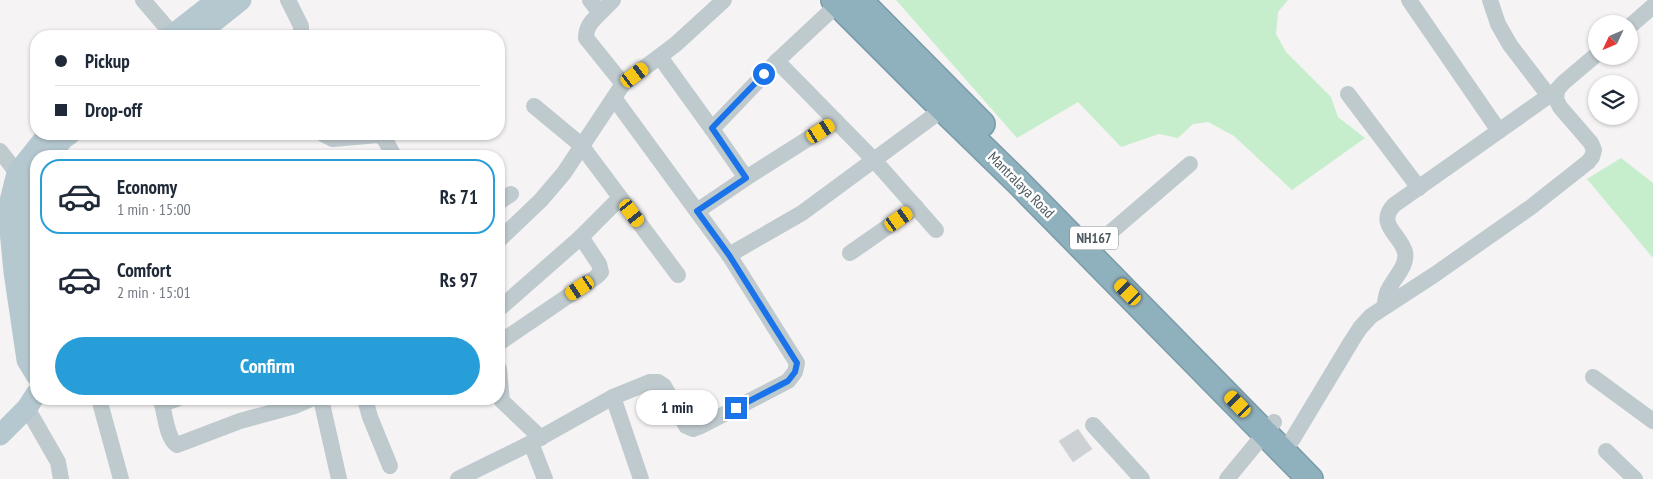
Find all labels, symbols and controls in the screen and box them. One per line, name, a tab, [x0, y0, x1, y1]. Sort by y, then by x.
north arrow	[1588, 15, 1638, 65]
map controls	[1588, 15, 1638, 125]
text: Pickup	[85, 49, 130, 73]
car	[618, 60, 651, 90]
route start	[753, 63, 775, 85]
button: layers	[1588, 75, 1638, 125]
text: Drop-off	[85, 98, 142, 122]
car	[804, 117, 837, 145]
street label: Mantralaya Road	[984, 147, 1059, 222]
icon: car	[57, 174, 102, 219]
text: Economy	[117, 175, 177, 199]
text: Rs 71	[440, 185, 478, 209]
car	[616, 197, 647, 229]
text: 1 min · 15:00	[117, 199, 191, 219]
car	[882, 204, 915, 234]
road number: NH167	[1070, 227, 1118, 250]
icon: car	[57, 257, 102, 302]
text: Comfort	[117, 258, 171, 282]
text: Rs 97	[440, 268, 478, 292]
car	[563, 273, 596, 303]
car	[1112, 276, 1143, 308]
text: 2 min · 15:01	[117, 282, 191, 302]
button: Confirm	[55, 337, 480, 395]
car	[1222, 388, 1253, 420]
callout: 1 min	[636, 390, 718, 426]
text: 1 min	[661, 397, 693, 417]
route end	[725, 397, 747, 419]

